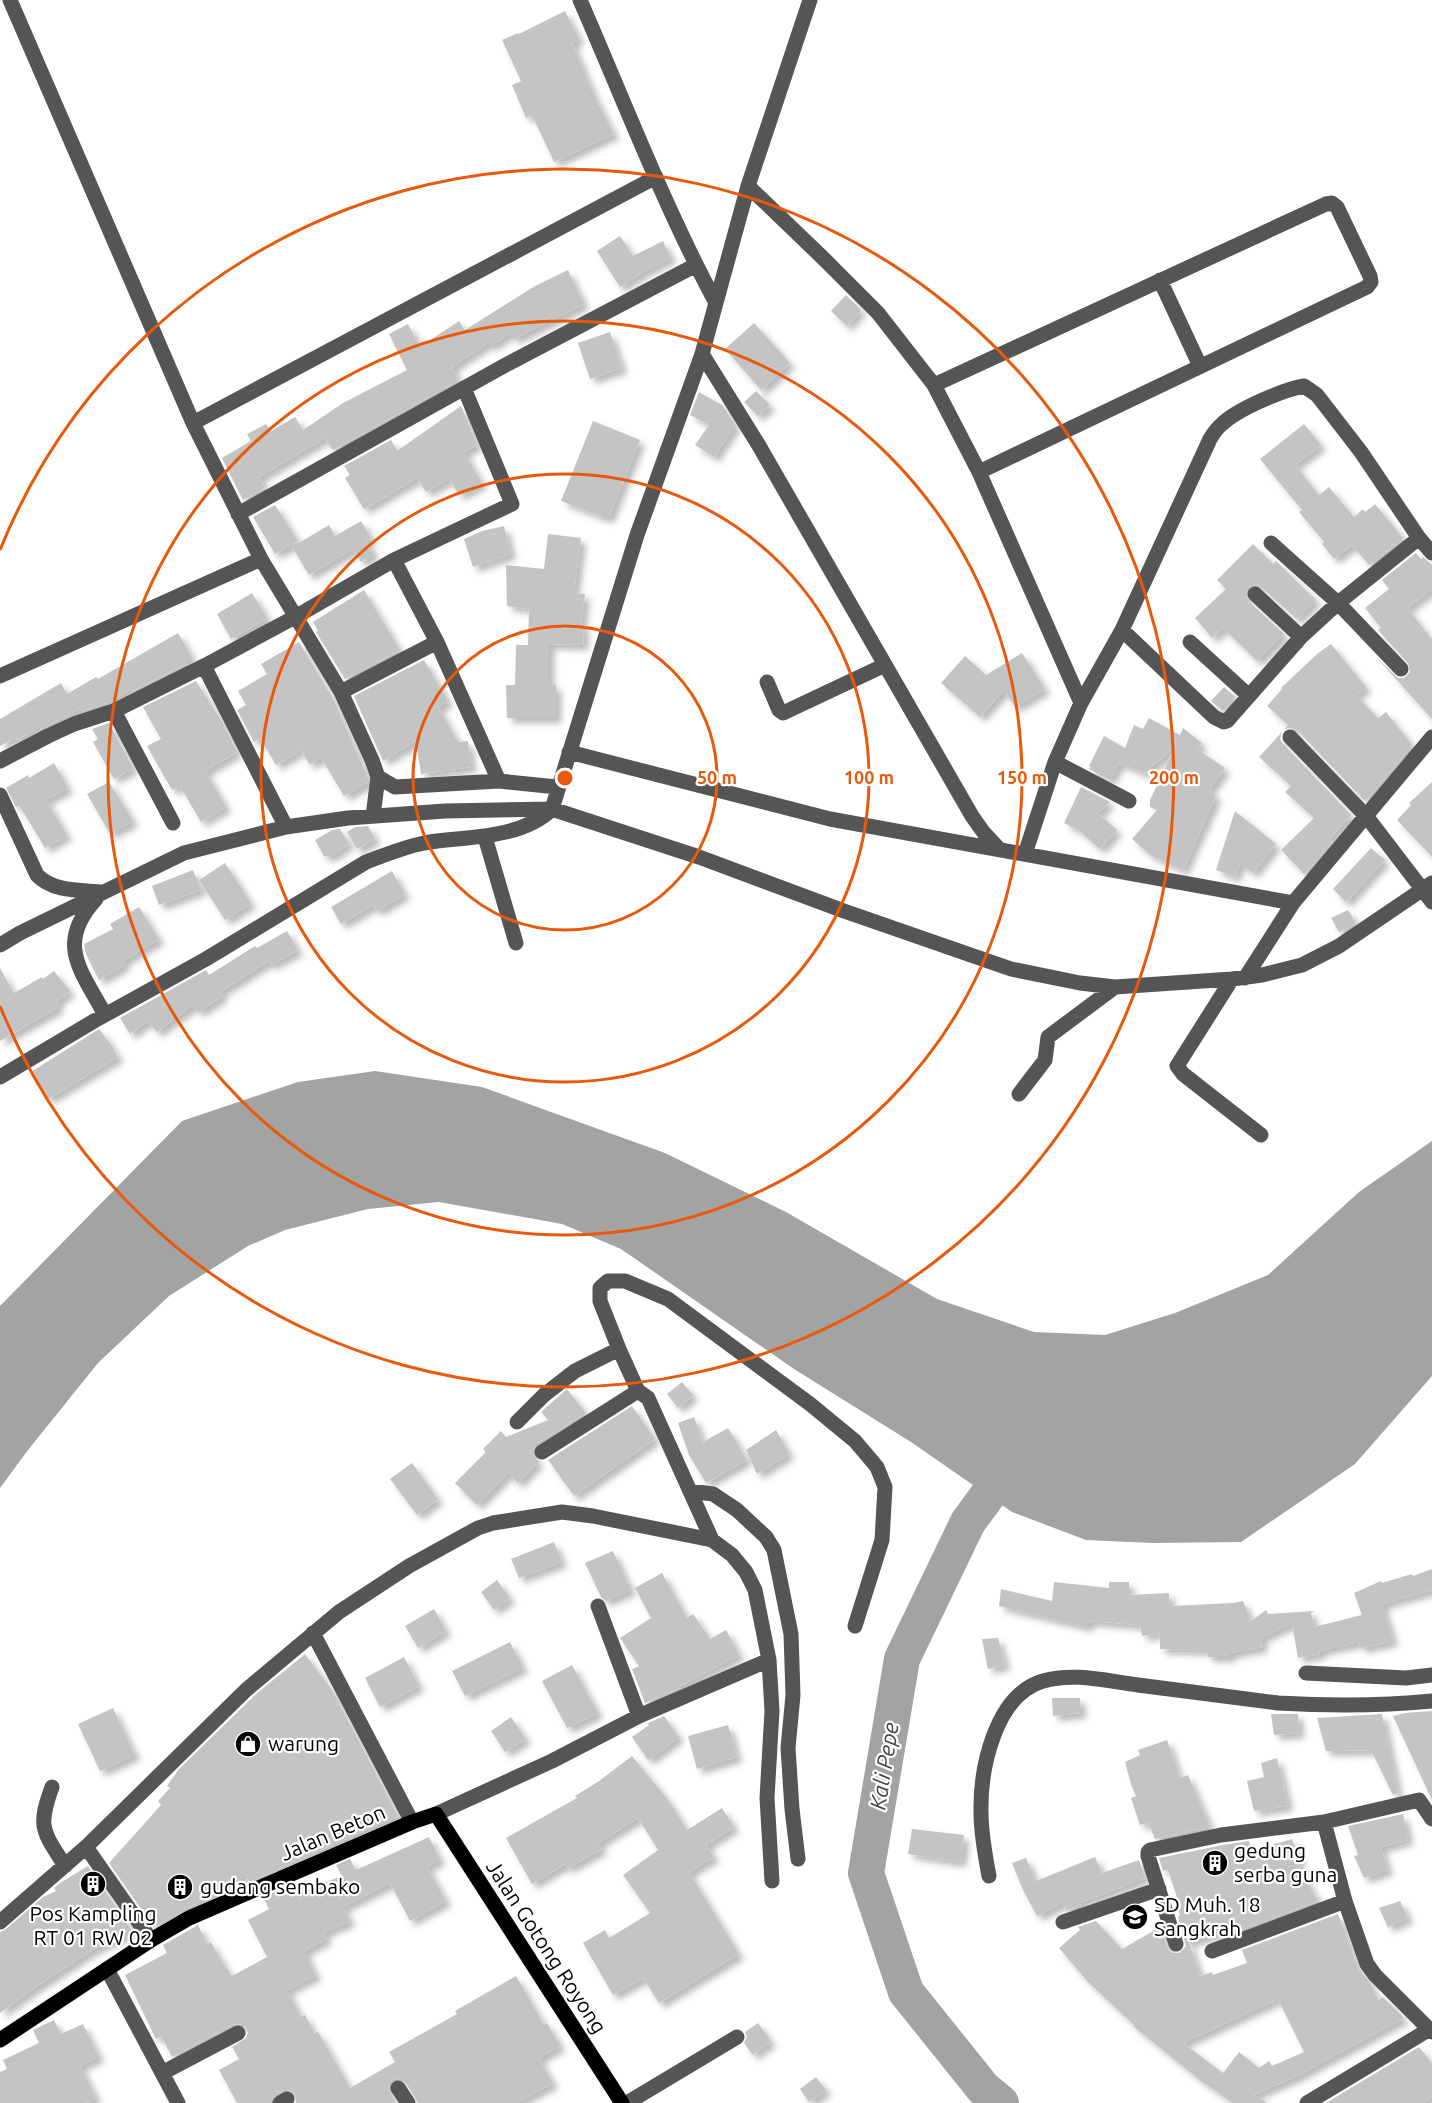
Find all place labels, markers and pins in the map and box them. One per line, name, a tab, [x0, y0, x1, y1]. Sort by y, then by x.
centre of rings	[555, 768, 575, 788]
shop icon: warung	[233, 1729, 263, 1759]
place label: warung	[268, 1731, 339, 1755]
place label: gedung serba guna	[1234, 1838, 1337, 1886]
building icon: gedung serba guna	[1200, 1848, 1230, 1878]
building icon: Pos Kampling RT 01 RW 02	[78, 1869, 108, 1899]
building icon: gudang sembako	[165, 1872, 195, 1902]
place label: gudang sembako	[200, 1874, 360, 1898]
place label: SD Muh. 18 Sangkrah	[1154, 1892, 1261, 1940]
place label: Pos Kampling RT 01 RW 02	[29, 1901, 157, 1949]
school or university icon: SD Muh. 18 Sangkrah	[1120, 1902, 1150, 1932]

